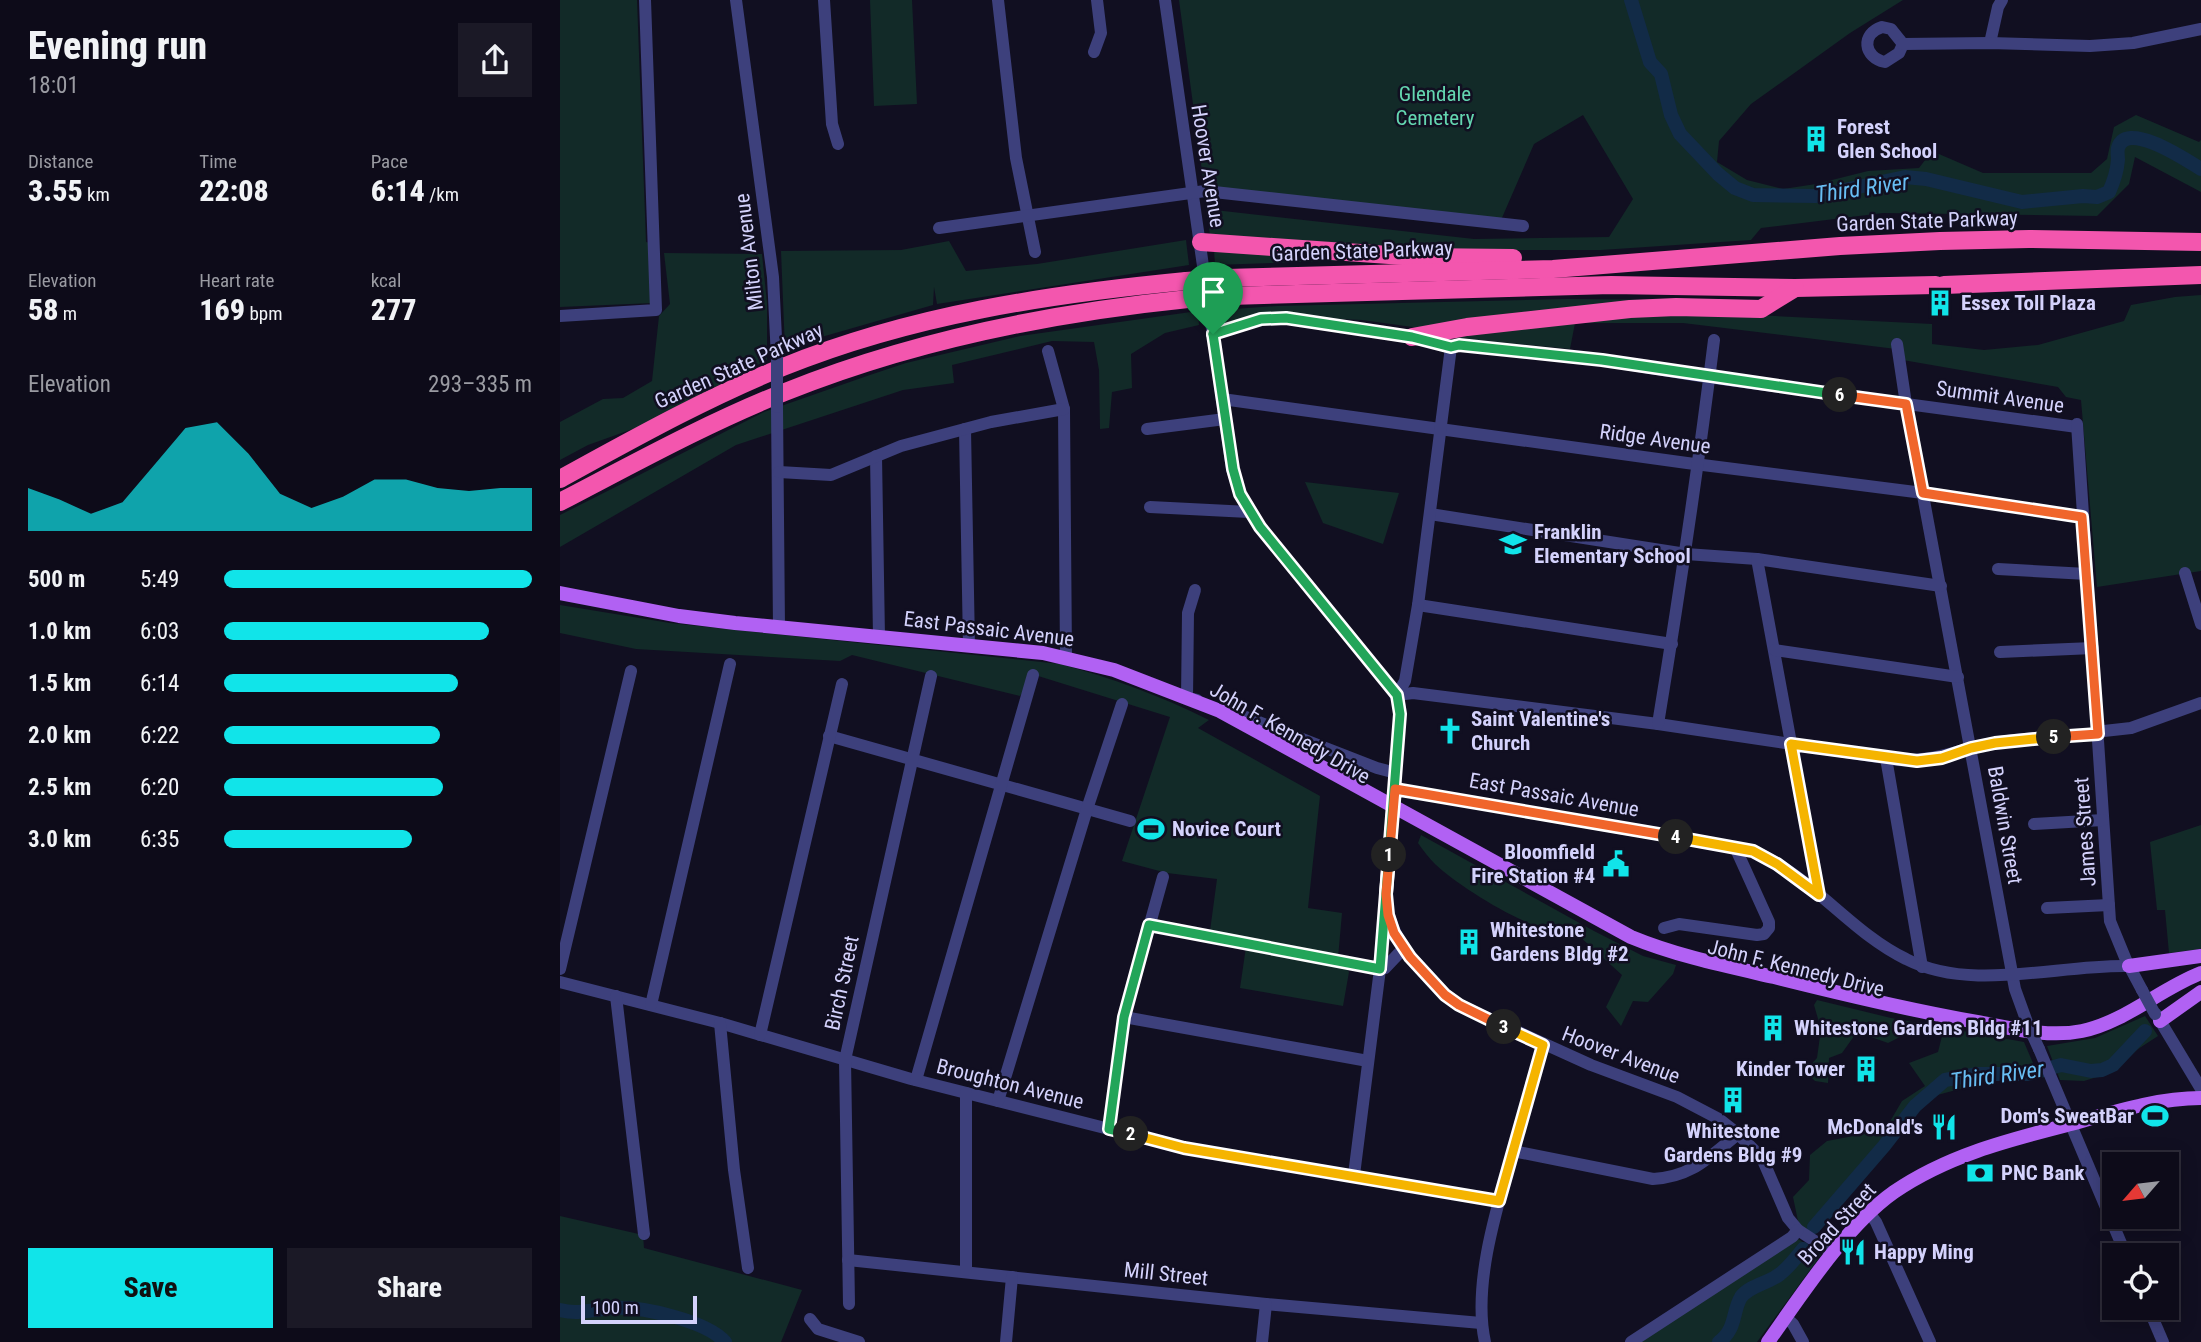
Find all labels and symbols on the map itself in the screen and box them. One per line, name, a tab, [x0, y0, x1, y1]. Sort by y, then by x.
park label: Glendale Cemetery	[1396, 82, 1475, 130]
street label: Hoover Avenue	[1186, 103, 1230, 229]
place label: Forest Glen School	[1837, 115, 1937, 163]
building icon: Forest Glen School	[1801, 124, 1831, 154]
water label: Third River	[1814, 168, 1912, 208]
street label: Milton Avenue	[730, 192, 768, 312]
street label: Garden State Parkway	[1836, 206, 2018, 236]
street label: Garden State Parkway	[1271, 236, 1453, 266]
pin	[1183, 262, 1243, 334]
building icon: Essex Toll Plaza	[1925, 288, 1955, 318]
place label: Essex Toll Plaza	[1961, 291, 2096, 315]
street label: Garden State Parkway	[651, 318, 827, 414]
street label: Summit Avenue	[1934, 376, 2066, 418]
pin: 6	[1822, 378, 1858, 412]
street label: Ridge Avenue	[1598, 419, 1712, 459]
place label: Franklin Elementary School	[1534, 520, 1691, 568]
school or university icon: Franklin Elementary School	[1498, 529, 1528, 559]
street label: East Passaic Avenue	[902, 607, 1076, 651]
street label: John F. Kennedy Drive	[1206, 677, 1375, 789]
place label: Saint Valentine's Church	[1471, 707, 1610, 755]
church icon: Saint Valentine's Church	[1435, 716, 1465, 746]
pin: 5	[2036, 720, 2072, 754]
street label: Baldwin Street	[1983, 764, 2027, 886]
street label: East Passaic Avenue	[1467, 768, 1641, 822]
street label: James Street	[2069, 777, 2101, 887]
sports icon: Novice Court	[1136, 814, 1166, 844]
place label: Novice Court	[1172, 817, 1281, 841]
pin: 4	[1658, 820, 1694, 854]
pin: 1	[1372, 838, 1406, 872]
place label: Bloomfield Fire Station #4	[1471, 840, 1595, 888]
public building icon: Bloomfield Fire Station #4	[1601, 849, 1631, 879]
place label: Whitestone Gardens Bldg #2	[1490, 918, 1629, 966]
building icon: Whitestone Gardens Bldg #2	[1454, 927, 1484, 957]
street label: Birch Street	[820, 933, 864, 1033]
street label: John F. Kennedy Drive	[1705, 934, 1887, 1002]
pin: 3	[1486, 1010, 1522, 1044]
building icon: Whitestone Gardens Bldg #11	[1758, 1013, 1788, 1043]
place label: Whitestone Gardens Bldg #11	[1794, 1016, 2043, 1040]
street label: Hoover Avenue	[1559, 1022, 1683, 1089]
street label: Broughton Avenue	[934, 1054, 1086, 1114]
building icon: Kinder Tower	[1851, 1054, 1881, 1084]
water label: Third River	[1949, 1055, 2047, 1095]
place label: Kinder Tower	[1736, 1057, 1845, 1081]
building icon: Whitestone Gardens Bldg #9	[1718, 1085, 1748, 1115]
sports icon: Dom's SweatBar	[2140, 1101, 2170, 1131]
place label: Dom's SweatBar	[2000, 1104, 2134, 1128]
restaurant icon: McDonald's	[1929, 1112, 1959, 1142]
place label: McDonald's	[1827, 1115, 1923, 1139]
pin: 2	[1114, 1116, 1148, 1152]
place label: Whitestone Gardens Bldg #9	[1664, 1119, 1802, 1167]
north arrow	[2102, 1152, 2179, 1228]
bank icon: PNC Bank	[1965, 1158, 1995, 1188]
place label: PNC Bank	[2001, 1161, 2086, 1185]
street label: Broad Street	[1793, 1178, 1881, 1270]
restaurant icon: Happy Ming	[1838, 1237, 1868, 1267]
place label: Happy Ming	[1874, 1240, 1974, 1264]
street label: Mill Street	[1123, 1258, 1209, 1290]
scale bar	[581, 1293, 696, 1325]

